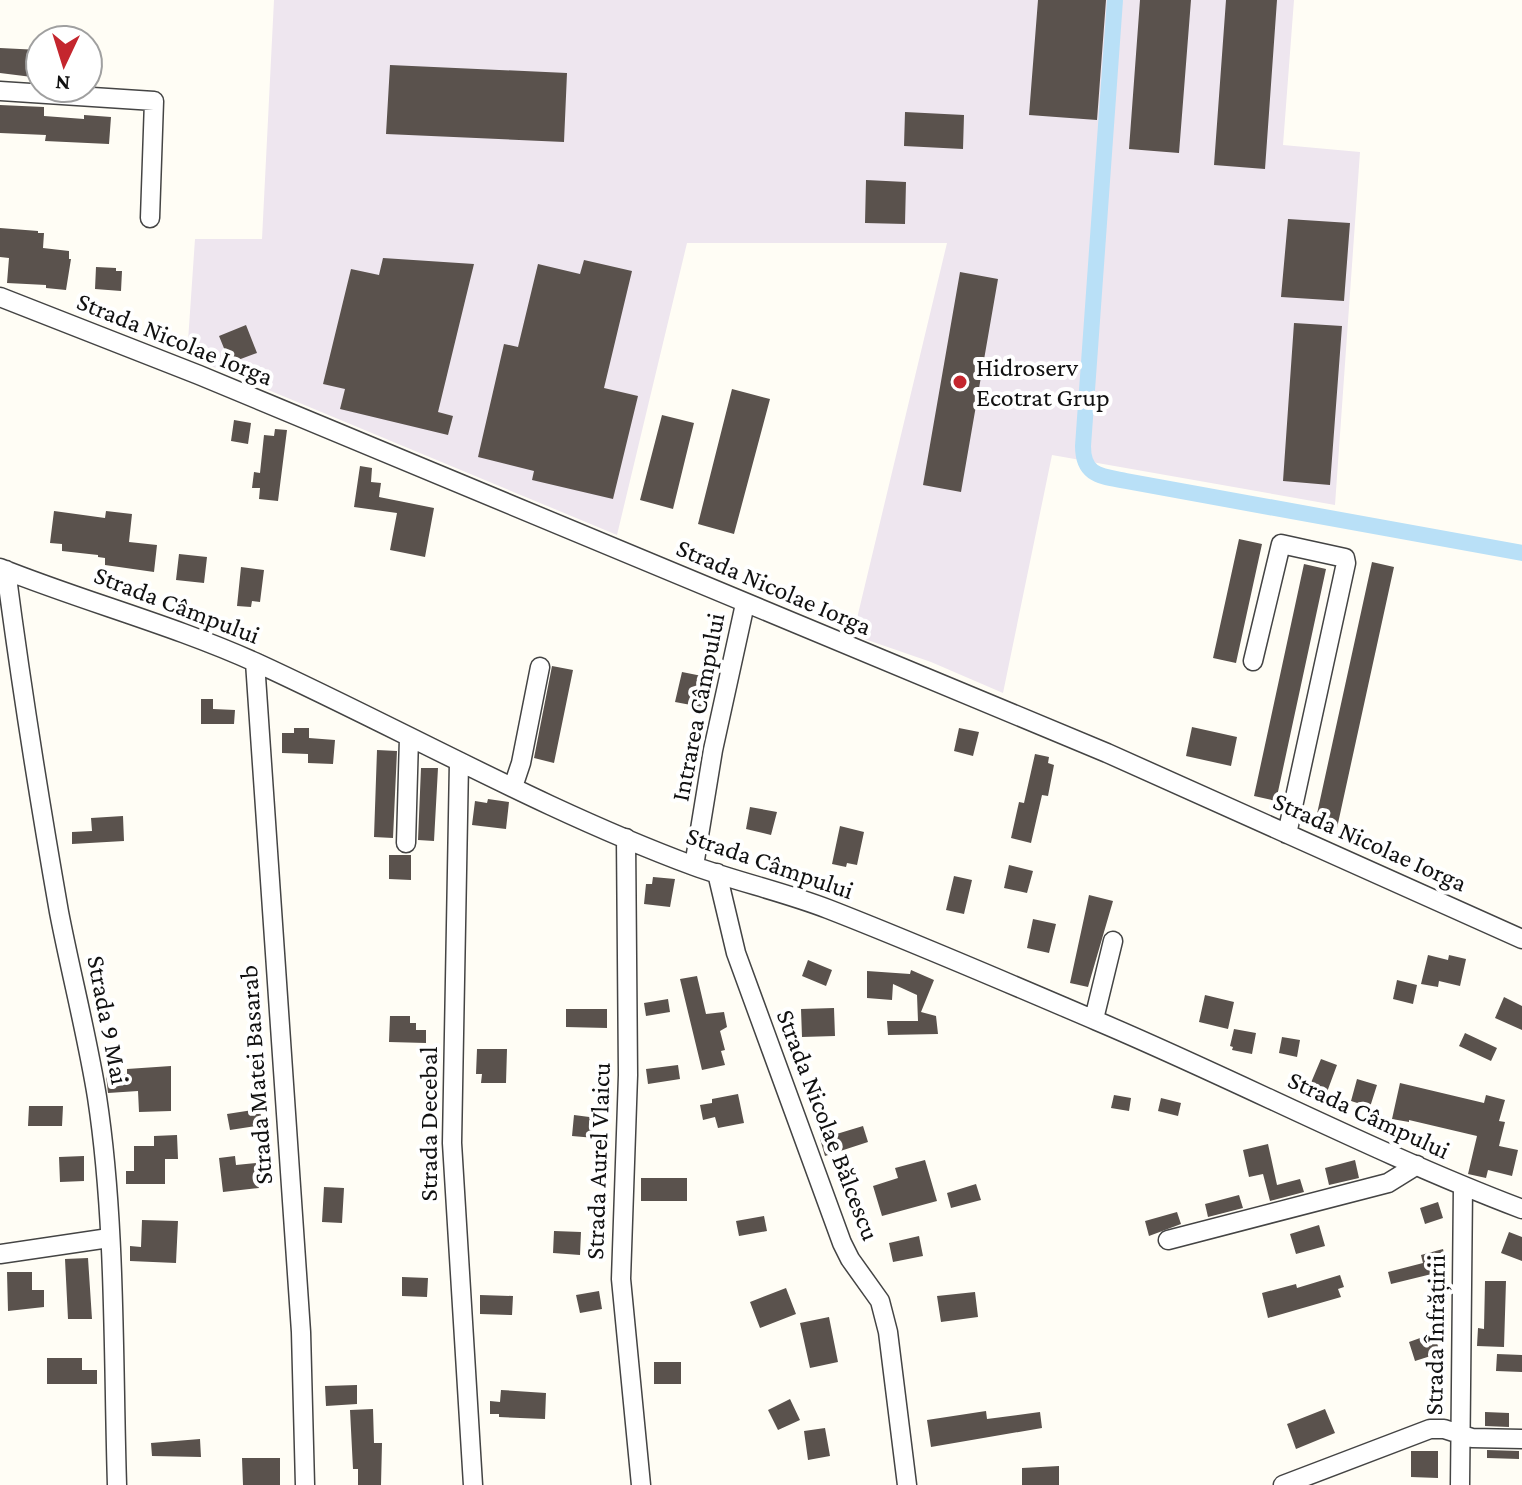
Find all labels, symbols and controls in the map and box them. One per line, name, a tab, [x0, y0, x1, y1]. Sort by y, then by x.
north arrow	[24, 24, 104, 104]
text: N	[54, 70, 71, 96]
street label: Strada Nicolae Iorga	[73, 286, 277, 392]
place label: Hidroserv Ecotrat Grup	[976, 353, 1110, 412]
marker: Hidroserv Ecotrat Grup	[951, 373, 969, 391]
street label: Strada Nicolae Iorga	[672, 533, 876, 641]
street label: Strada Câmpului	[90, 560, 264, 650]
street label: Intrarea Câmpului	[666, 610, 731, 804]
street label: Strada Nicolae Iorga	[1269, 786, 1471, 898]
street label: Strada Câmpului	[682, 821, 858, 905]
street label: Strada 9 Mai	[81, 953, 135, 1087]
street label: Strada Matei Basarab	[234, 964, 278, 1186]
street label: Strada Nicolae Bălcescu	[771, 1006, 885, 1245]
street label: Strada Decebal	[414, 1046, 443, 1202]
street label: Strada Aurel Vlaicu	[580, 1062, 616, 1260]
street label: Strada Câmpului	[1284, 1065, 1455, 1165]
street label: Strada Înfrățirii	[1419, 1254, 1452, 1416]

